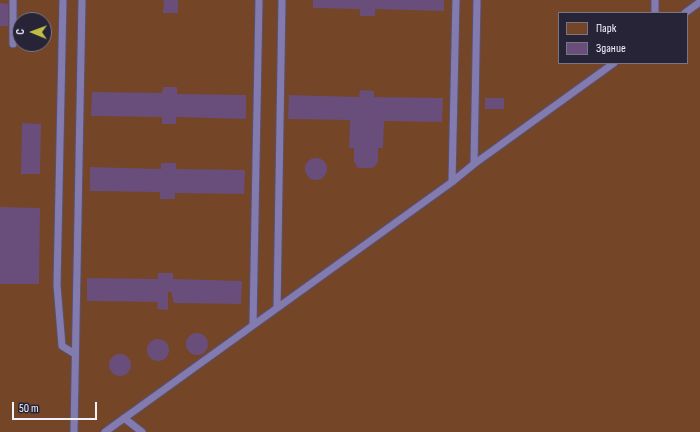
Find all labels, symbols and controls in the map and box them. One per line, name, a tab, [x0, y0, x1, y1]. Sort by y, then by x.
north arrow	[12, 12, 52, 52]
legend	[558, 12, 688, 64]
text: Парк	[596, 21, 616, 36]
text: С	[14, 29, 27, 35]
text: Здание	[596, 41, 626, 56]
scale bar	[14, 394, 99, 420]
text: 50 m	[19, 401, 39, 416]

